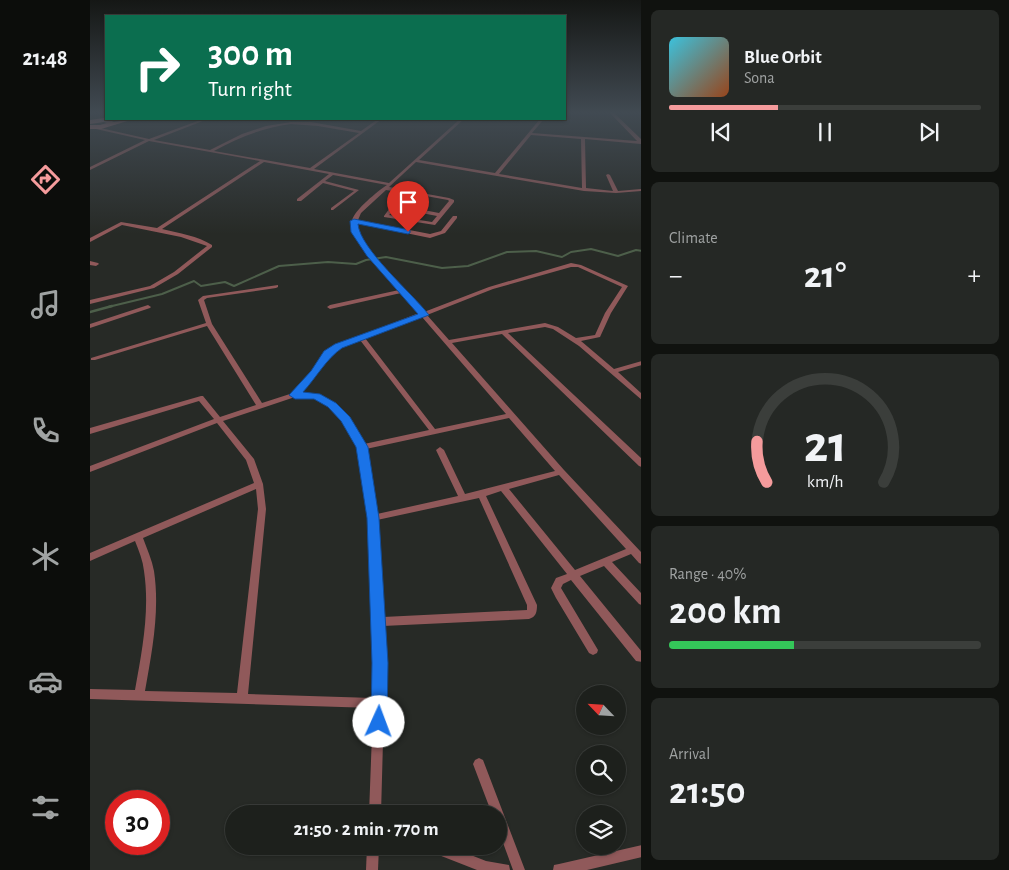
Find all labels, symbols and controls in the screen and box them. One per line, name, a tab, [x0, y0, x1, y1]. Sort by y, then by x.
icon: right	[125, 35, 190, 100]
text: 300 m	[208, 37, 293, 72]
text: 21:48	[22, 47, 68, 69]
text: Blue Orbit	[744, 48, 822, 67]
text: Sona	[744, 70, 775, 86]
text: Turn right	[208, 78, 292, 100]
icon: previous	[707, 118, 735, 146]
icon: pause	[811, 118, 839, 146]
icon: next	[915, 118, 943, 146]
icon: directions	[28, 162, 63, 197]
pin	[387, 181, 429, 232]
icon: arrive	[394, 188, 422, 216]
text: Climate	[669, 230, 718, 246]
text: 21°	[804, 257, 846, 295]
text: −	[669, 262, 682, 290]
text: +	[968, 262, 981, 290]
icon: music	[28, 287, 63, 322]
icon: phone	[28, 413, 63, 448]
text: 21	[803, 419, 847, 471]
text: km/h	[807, 473, 843, 491]
icon: climate	[28, 539, 63, 574]
text: Range · 40%	[669, 566, 747, 582]
text: 200 km	[669, 593, 782, 631]
icon: car	[28, 664, 63, 699]
north arrow	[576, 685, 626, 735]
map controls	[576, 685, 626, 855]
position arrow	[352, 695, 404, 747]
button: search	[576, 745, 626, 795]
text: Arrival	[669, 746, 710, 762]
text: 21:50	[669, 773, 746, 811]
icon: filters	[28, 790, 63, 825]
speed limit sign: 30	[105, 790, 170, 855]
button: layers	[576, 805, 626, 855]
text: 21:50 · 2 min · 770 m	[293, 820, 439, 839]

